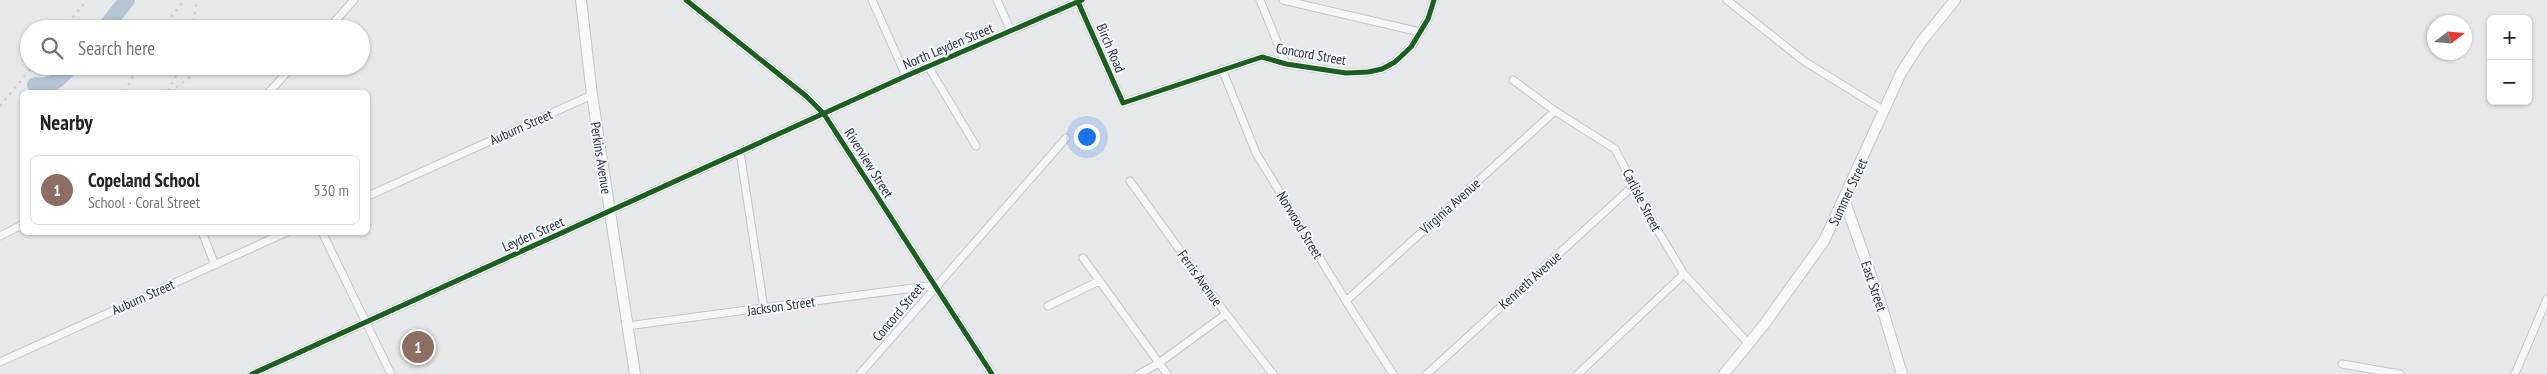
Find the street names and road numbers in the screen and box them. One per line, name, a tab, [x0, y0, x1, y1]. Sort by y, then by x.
street label: North Leyden Street	[900, 19, 996, 73]
street label: Birch Road	[1093, 21, 1129, 75]
street label: Concord Street	[1275, 39, 1348, 69]
street label: Auburn Street	[487, 105, 555, 149]
street label: Perkins Avenue	[586, 121, 616, 196]
street label: Riverview Street	[840, 125, 898, 201]
street label: Summer Street	[1825, 156, 1871, 228]
street label: Carlisle Street	[1619, 166, 1665, 234]
street label: Virginia Avenue	[1415, 174, 1484, 239]
street label: Norwood Street	[1273, 188, 1327, 262]
street label: Leyden Street	[499, 212, 567, 256]
street label: Ferris Avenue	[1174, 246, 1227, 310]
street label: Kenneth Avenue	[1495, 247, 1565, 313]
street label: East Street	[1857, 258, 1891, 314]
street label: Auburn Street	[109, 275, 177, 319]
street label: Concord Street	[868, 279, 928, 345]
street label: Jackson Street	[745, 292, 816, 320]

